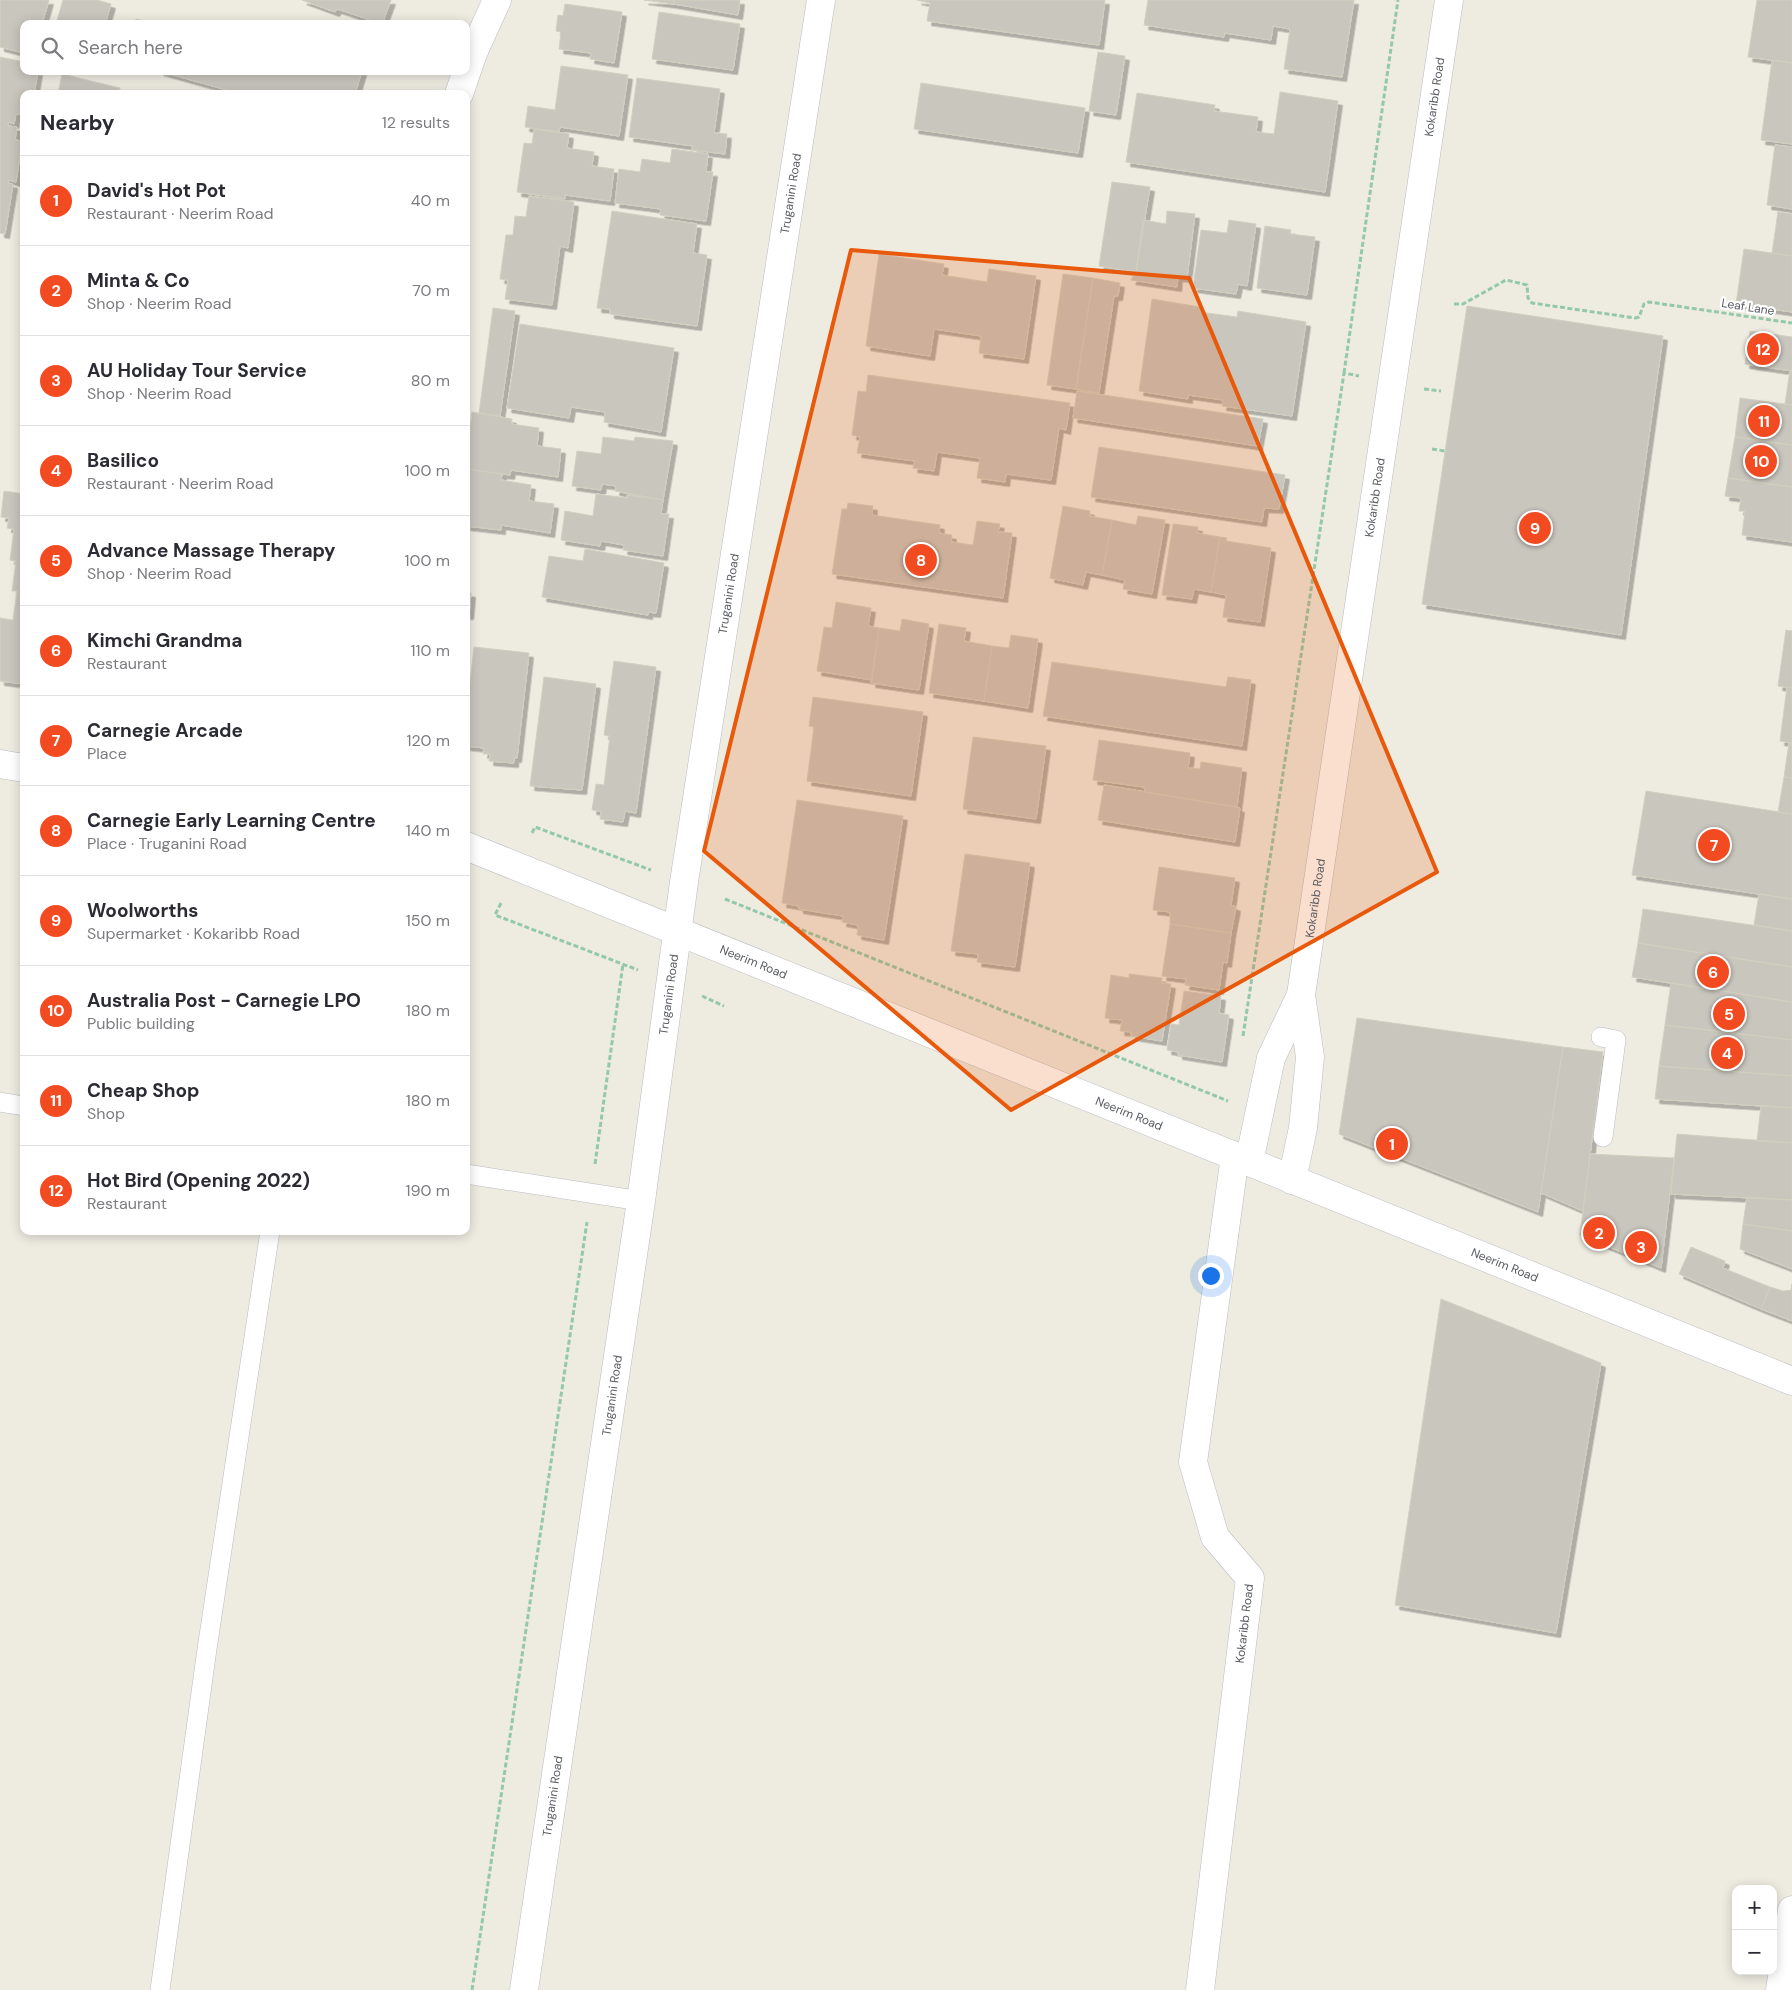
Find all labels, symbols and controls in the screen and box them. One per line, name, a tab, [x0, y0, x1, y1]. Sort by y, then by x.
search box	[20, 20, 470, 75]
icon: search	[38, 34, 66, 62]
text: Search here	[78, 35, 183, 60]
street label: Kokaribb Road	[1421, 56, 1448, 138]
text: Nearby	[40, 109, 114, 137]
text: 12 results	[382, 112, 450, 133]
street label: Truganini Road	[777, 152, 805, 235]
text: David's Hot Pot	[87, 178, 226, 203]
text: 1	[53, 190, 59, 211]
text: 40 m	[411, 190, 450, 211]
text: Restaurant · Neerim Road	[87, 203, 273, 224]
text: Minta & Co	[87, 268, 190, 293]
text: 2	[51, 280, 61, 301]
text: 70 m	[412, 280, 450, 301]
text: Shop · Neerim Road	[87, 293, 231, 314]
street label: Leaf Lane	[1720, 295, 1776, 319]
pin: 12	[1747, 330, 1779, 368]
text: AU Holiday Tour Service	[87, 358, 307, 383]
text: 3	[51, 370, 61, 391]
text: 80 m	[411, 370, 450, 391]
text: Shop · Neerim Road	[87, 383, 231, 404]
pin: 11	[1748, 402, 1780, 440]
pin: 10	[1745, 442, 1777, 480]
text: Basilico	[87, 448, 159, 473]
street label: Kokaribb Road	[1361, 457, 1389, 538]
text: 4	[51, 460, 61, 481]
text: 100 m	[405, 460, 450, 481]
text: Restaurant · Neerim Road	[87, 473, 273, 494]
pin: 9	[1519, 509, 1551, 547]
text: Advance Massage Therapy	[87, 538, 336, 563]
pin: 8	[905, 541, 937, 579]
text: 5	[51, 550, 61, 571]
text: 100 m	[405, 550, 450, 571]
street label: Truganini Road	[715, 553, 743, 635]
text: Shop · Neerim Road	[87, 563, 231, 584]
text: Kimchi Grandma	[87, 628, 242, 653]
text: 6	[51, 640, 61, 661]
text: 110 m	[411, 640, 450, 661]
text: Restaurant	[87, 653, 167, 674]
text: Carnegie Arcade	[87, 718, 243, 743]
text: 7	[52, 730, 60, 751]
text: 120 m	[406, 730, 450, 751]
text: Place	[87, 743, 127, 764]
text: Carnegie Early Learning Centre	[87, 808, 376, 833]
text: 8	[51, 820, 61, 841]
text: 140 m	[406, 820, 450, 841]
pin: 7	[1698, 826, 1730, 864]
text: Place · Truganini Road	[87, 833, 247, 854]
street label: Kokaribb Road	[1302, 857, 1329, 939]
text: Woolworths	[87, 898, 198, 923]
text: 9	[51, 910, 61, 931]
text: 150 m	[406, 910, 450, 931]
text: Supermarket · Kokaribb Road	[87, 923, 300, 944]
street label: Neerim Road	[717, 941, 789, 983]
street label: Truganini Road	[655, 953, 682, 1036]
pin: 6	[1697, 953, 1729, 991]
text: Australia Post - Carnegie LPO	[87, 988, 361, 1013]
pin: 5	[1713, 995, 1745, 1033]
text: 10	[47, 1000, 65, 1021]
text: 180 m	[406, 1000, 450, 1021]
text: Public building	[87, 1013, 195, 1034]
pin: 4	[1711, 1034, 1743, 1072]
text: Cheap Shop	[87, 1078, 200, 1103]
text: 11	[50, 1090, 62, 1111]
text: 180 m	[406, 1090, 450, 1111]
street label: Neerim Road	[1093, 1093, 1165, 1134]
text: Shop	[87, 1103, 125, 1124]
pin: 1	[1376, 1125, 1408, 1163]
text: Hot Bird (Opening 2022)	[87, 1168, 310, 1193]
text: 12	[48, 1180, 64, 1201]
text: 190 m	[406, 1180, 450, 1201]
text: Restaurant	[87, 1193, 167, 1214]
pin: 2	[1583, 1214, 1615, 1252]
pin: 3	[1625, 1228, 1657, 1266]
street label: Neerim Road	[1469, 1244, 1541, 1286]
your location	[1198, 1263, 1224, 1289]
street label: Truganini Road	[598, 1354, 626, 1437]
street label: Kokaribb Road	[1232, 1583, 1257, 1664]
street label: Truganini Road	[539, 1755, 567, 1838]
map controls	[1732, 1885, 1777, 1975]
button: +	[1732, 1885, 1777, 1930]
button: −	[1732, 1930, 1777, 1975]

